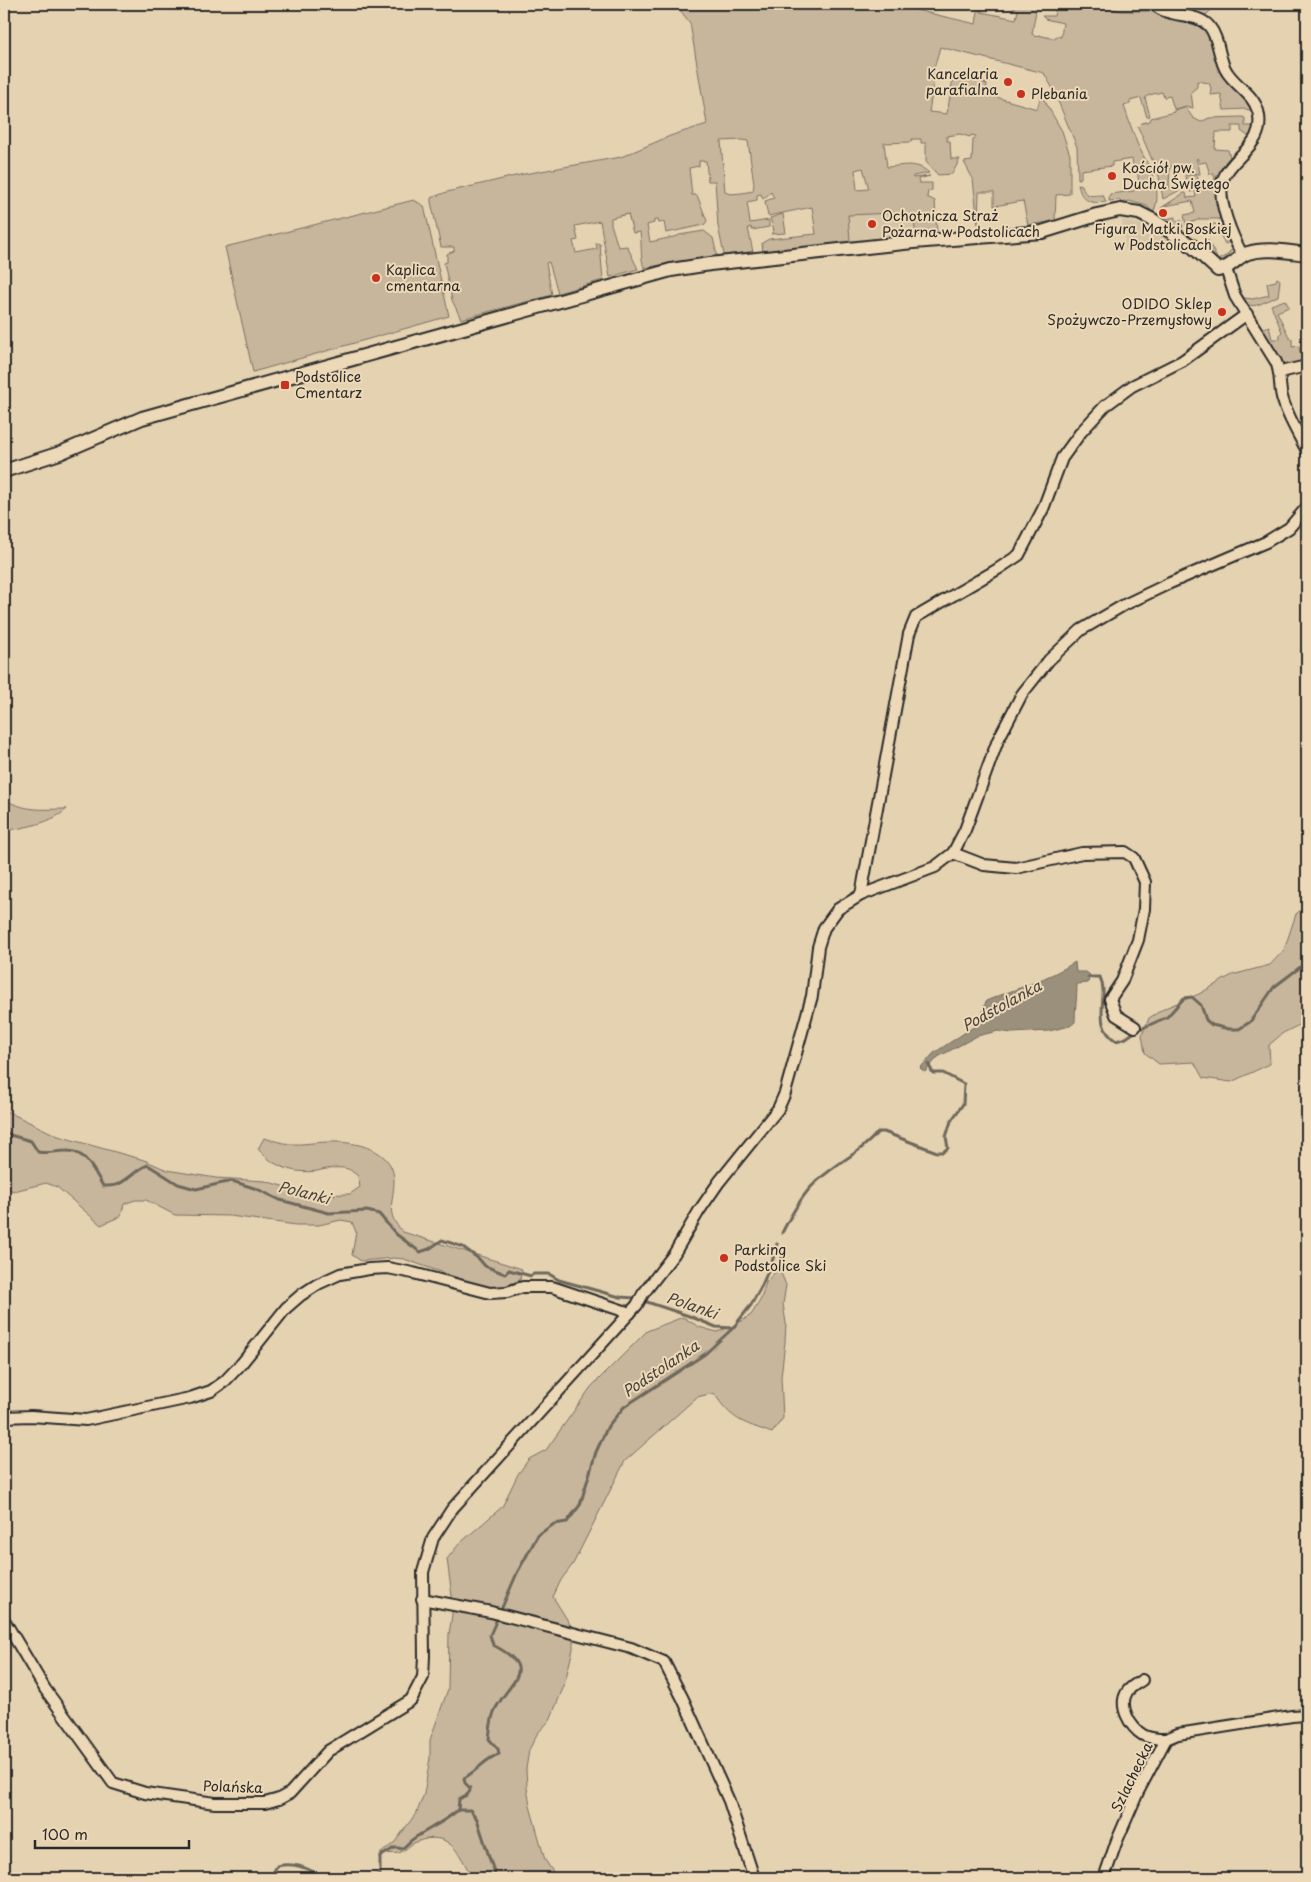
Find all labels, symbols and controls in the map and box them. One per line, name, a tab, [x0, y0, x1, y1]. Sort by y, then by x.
place label: Kancelaria parafialna	[926, 63, 998, 100]
marker: Kancelaria parafialna	[1002, 76, 1014, 88]
place label: Plebania	[1031, 83, 1088, 104]
marker: Plebania	[1015, 88, 1027, 100]
place label: Kościół pw. Ducha Świętego	[1122, 157, 1230, 194]
marker: Kościół pw. Ducha Świętego	[1106, 170, 1118, 182]
place label: Ochotnicza Straż Pożarna w Podstolicach	[882, 205, 1040, 242]
marker: Figura Matki Boskiej w Podstolicach	[1157, 207, 1169, 219]
marker: Ochotnicza Straż Pożarna w Podstolicach	[866, 218, 878, 230]
place label: Figura Matki Boskiej w Podstolicach	[1094, 218, 1232, 255]
place label: Kaplica cmentarna	[386, 259, 460, 296]
marker: Kaplica cmentarna	[370, 272, 382, 284]
place label: ODIDO Sklep Spożywczo-Przemysłowy	[1047, 293, 1212, 330]
marker: ODIDO Sklep Spożywczo-Przemysłowy	[1216, 306, 1228, 318]
place label: Podstolice Cmentarz	[295, 366, 362, 403]
marker: Podstolice Cmentarz	[279, 379, 291, 391]
water label: Podstolanka	[957, 973, 1046, 1036]
water label: Polanki	[276, 1174, 335, 1210]
place label: Parking Podstolice Ski	[734, 1239, 826, 1276]
marker: Parking Podstolice Ski	[718, 1252, 730, 1264]
water label: Polanki	[664, 1285, 724, 1325]
water label: Podstolanka	[617, 1333, 703, 1402]
street label: Szlachecka	[1106, 1738, 1158, 1815]
street label: Polańska	[203, 1775, 264, 1798]
scale bar	[35, 1817, 189, 1849]
text: 100 m	[42, 1822, 88, 1845]

